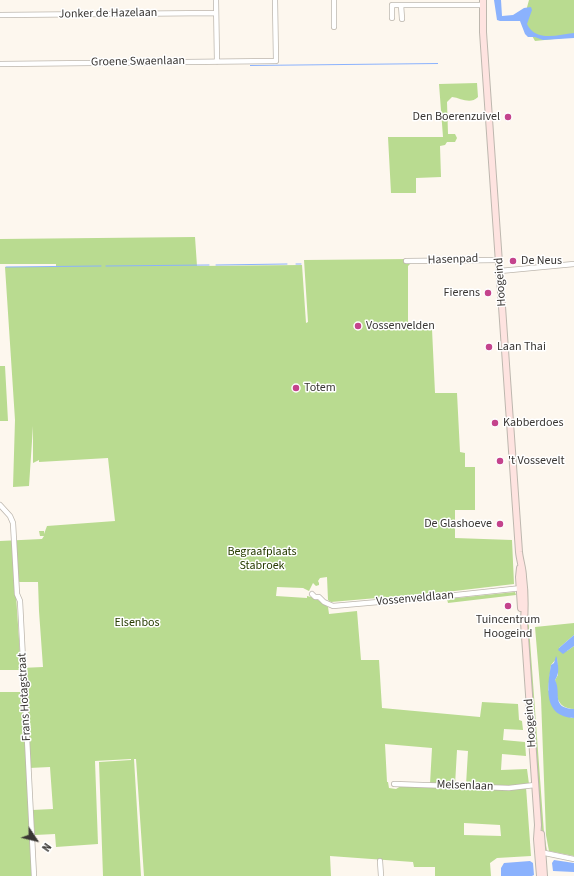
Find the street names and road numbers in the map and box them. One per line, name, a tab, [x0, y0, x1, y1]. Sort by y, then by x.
street label: Jonker de Hazelaan	[59, 6, 157, 22]
street label: Groene Swaenlaan	[91, 54, 185, 70]
street label: Hasenpad	[427, 252, 479, 268]
street label: Hoogeind	[492, 257, 510, 307]
street label: Vossenveldlaan	[376, 588, 454, 610]
street label: Frans Hotagstraat	[15, 653, 35, 741]
street label: Hoogeind	[522, 698, 540, 748]
street label: Melsenlaan	[436, 778, 494, 794]

